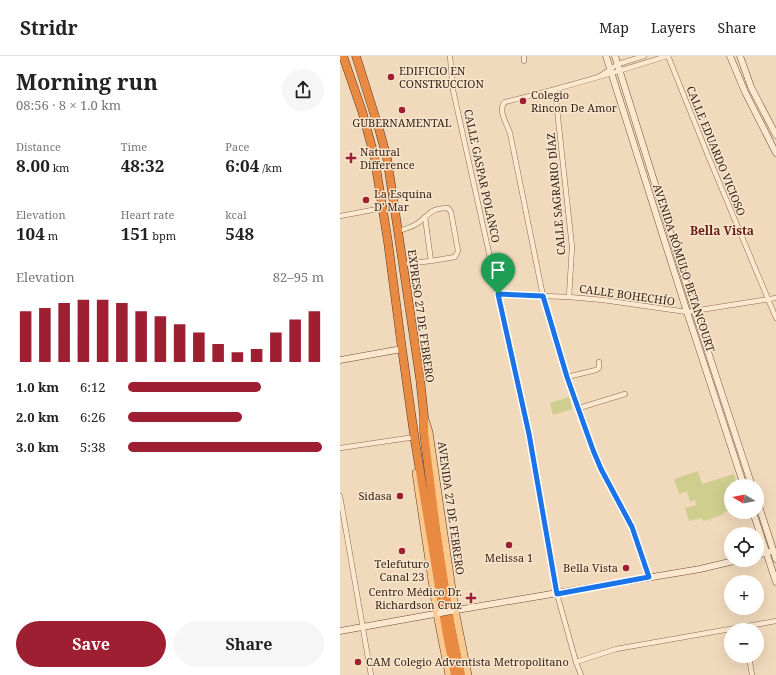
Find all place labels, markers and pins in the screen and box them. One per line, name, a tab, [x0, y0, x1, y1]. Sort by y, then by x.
place label: EDIFICIO EN CONSTRUCCION	[399, 63, 485, 91]
marker: EDIFICIO EN CONSTRUCCION	[386, 72, 396, 82]
place label: Colegio Rincon De Amor	[531, 87, 618, 115]
marker: Colegio Rincon De Amor	[518, 96, 528, 106]
marker: GUBERNAMENTAL	[397, 105, 407, 115]
place label: GUBERNAMENTAL	[352, 115, 452, 130]
place label: Natural Difference	[360, 144, 415, 172]
marker: Natural Difference	[345, 152, 357, 164]
place label: La Esquina D' Mar	[374, 186, 432, 214]
marker: La Esquina D' Mar	[361, 195, 371, 205]
pin	[481, 253, 515, 294]
place label: Sidasa	[358, 488, 392, 503]
marker: Sidasa	[395, 491, 405, 501]
marker: Melissa 1	[504, 540, 514, 550]
marker: Telefuturo Canal 23	[397, 546, 407, 556]
place label: Melissa 1	[485, 550, 533, 565]
place label: Telefuturo Canal 23	[375, 556, 429, 584]
place label: Bella Vista	[563, 560, 618, 575]
marker: Bella Vista	[621, 563, 631, 573]
place label: Centro Médico Dr. Richardson Cruz	[368, 584, 462, 612]
marker: Centro Médico Dr. Richardson Cruz	[465, 592, 477, 604]
place label: CAM Colegio Adventista Metropolitano	[366, 654, 569, 669]
marker: CAM Colegio Adventista Metropolitano	[353, 657, 363, 667]

